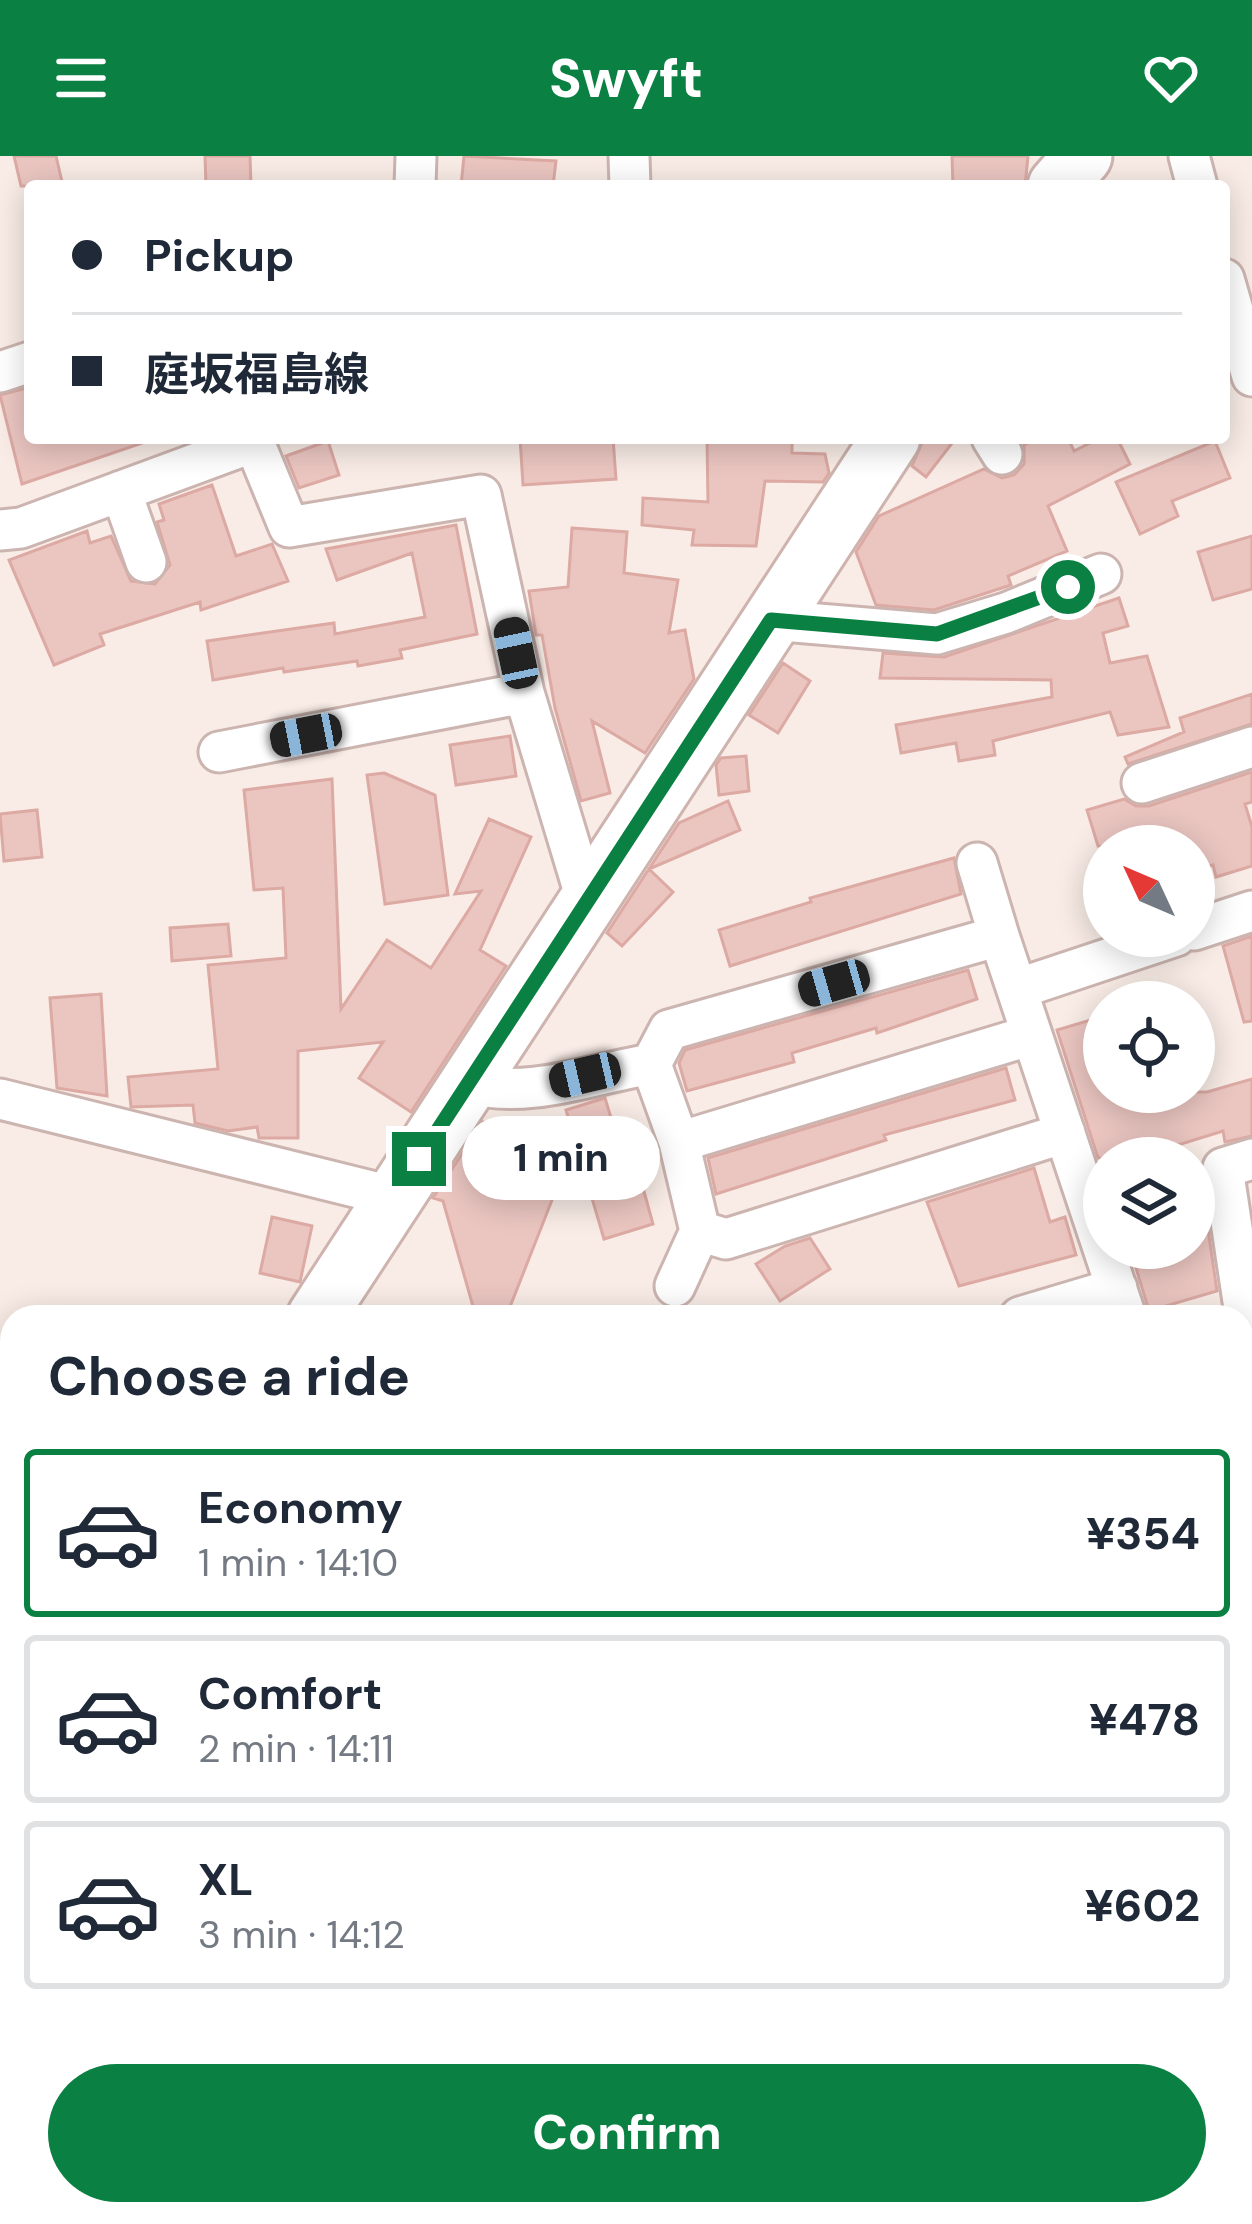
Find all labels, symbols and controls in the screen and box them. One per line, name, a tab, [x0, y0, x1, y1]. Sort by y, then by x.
text: Swyft	[549, 43, 703, 114]
icon: menu	[48, 45, 114, 111]
icon: heart	[1138, 45, 1204, 111]
text: Pickup	[144, 226, 294, 285]
text: 庭坂福島線	[144, 345, 369, 404]
route start	[1041, 560, 1095, 614]
car	[491, 614, 541, 692]
car	[267, 710, 345, 760]
north arrow	[1083, 825, 1215, 957]
map controls	[1083, 825, 1215, 1269]
car	[794, 956, 874, 1010]
button: locate	[1083, 981, 1215, 1113]
car	[546, 1049, 624, 1101]
callout: 1 min	[461, 1117, 659, 1201]
route end	[392, 1132, 446, 1186]
text: 1 min	[513, 1132, 609, 1183]
button: layers	[1083, 1137, 1215, 1269]
text: Choose a ride	[48, 1341, 410, 1412]
text: Economy	[198, 1478, 403, 1537]
icon: car	[54, 1479, 162, 1587]
text: ¥354	[1086, 1504, 1200, 1563]
text: 1 min · 14:10	[198, 1537, 398, 1588]
text: Comfort	[198, 1664, 382, 1723]
icon: car	[54, 1665, 162, 1773]
text: ¥478	[1089, 1690, 1200, 1749]
text: 2 min · 14:11	[198, 1723, 394, 1774]
text: XL	[198, 1850, 253, 1909]
icon: car	[54, 1851, 162, 1959]
text: ¥602	[1084, 1876, 1200, 1935]
text: 3 min · 14:12	[198, 1909, 405, 1960]
button: Confirm	[48, 2064, 1206, 2202]

